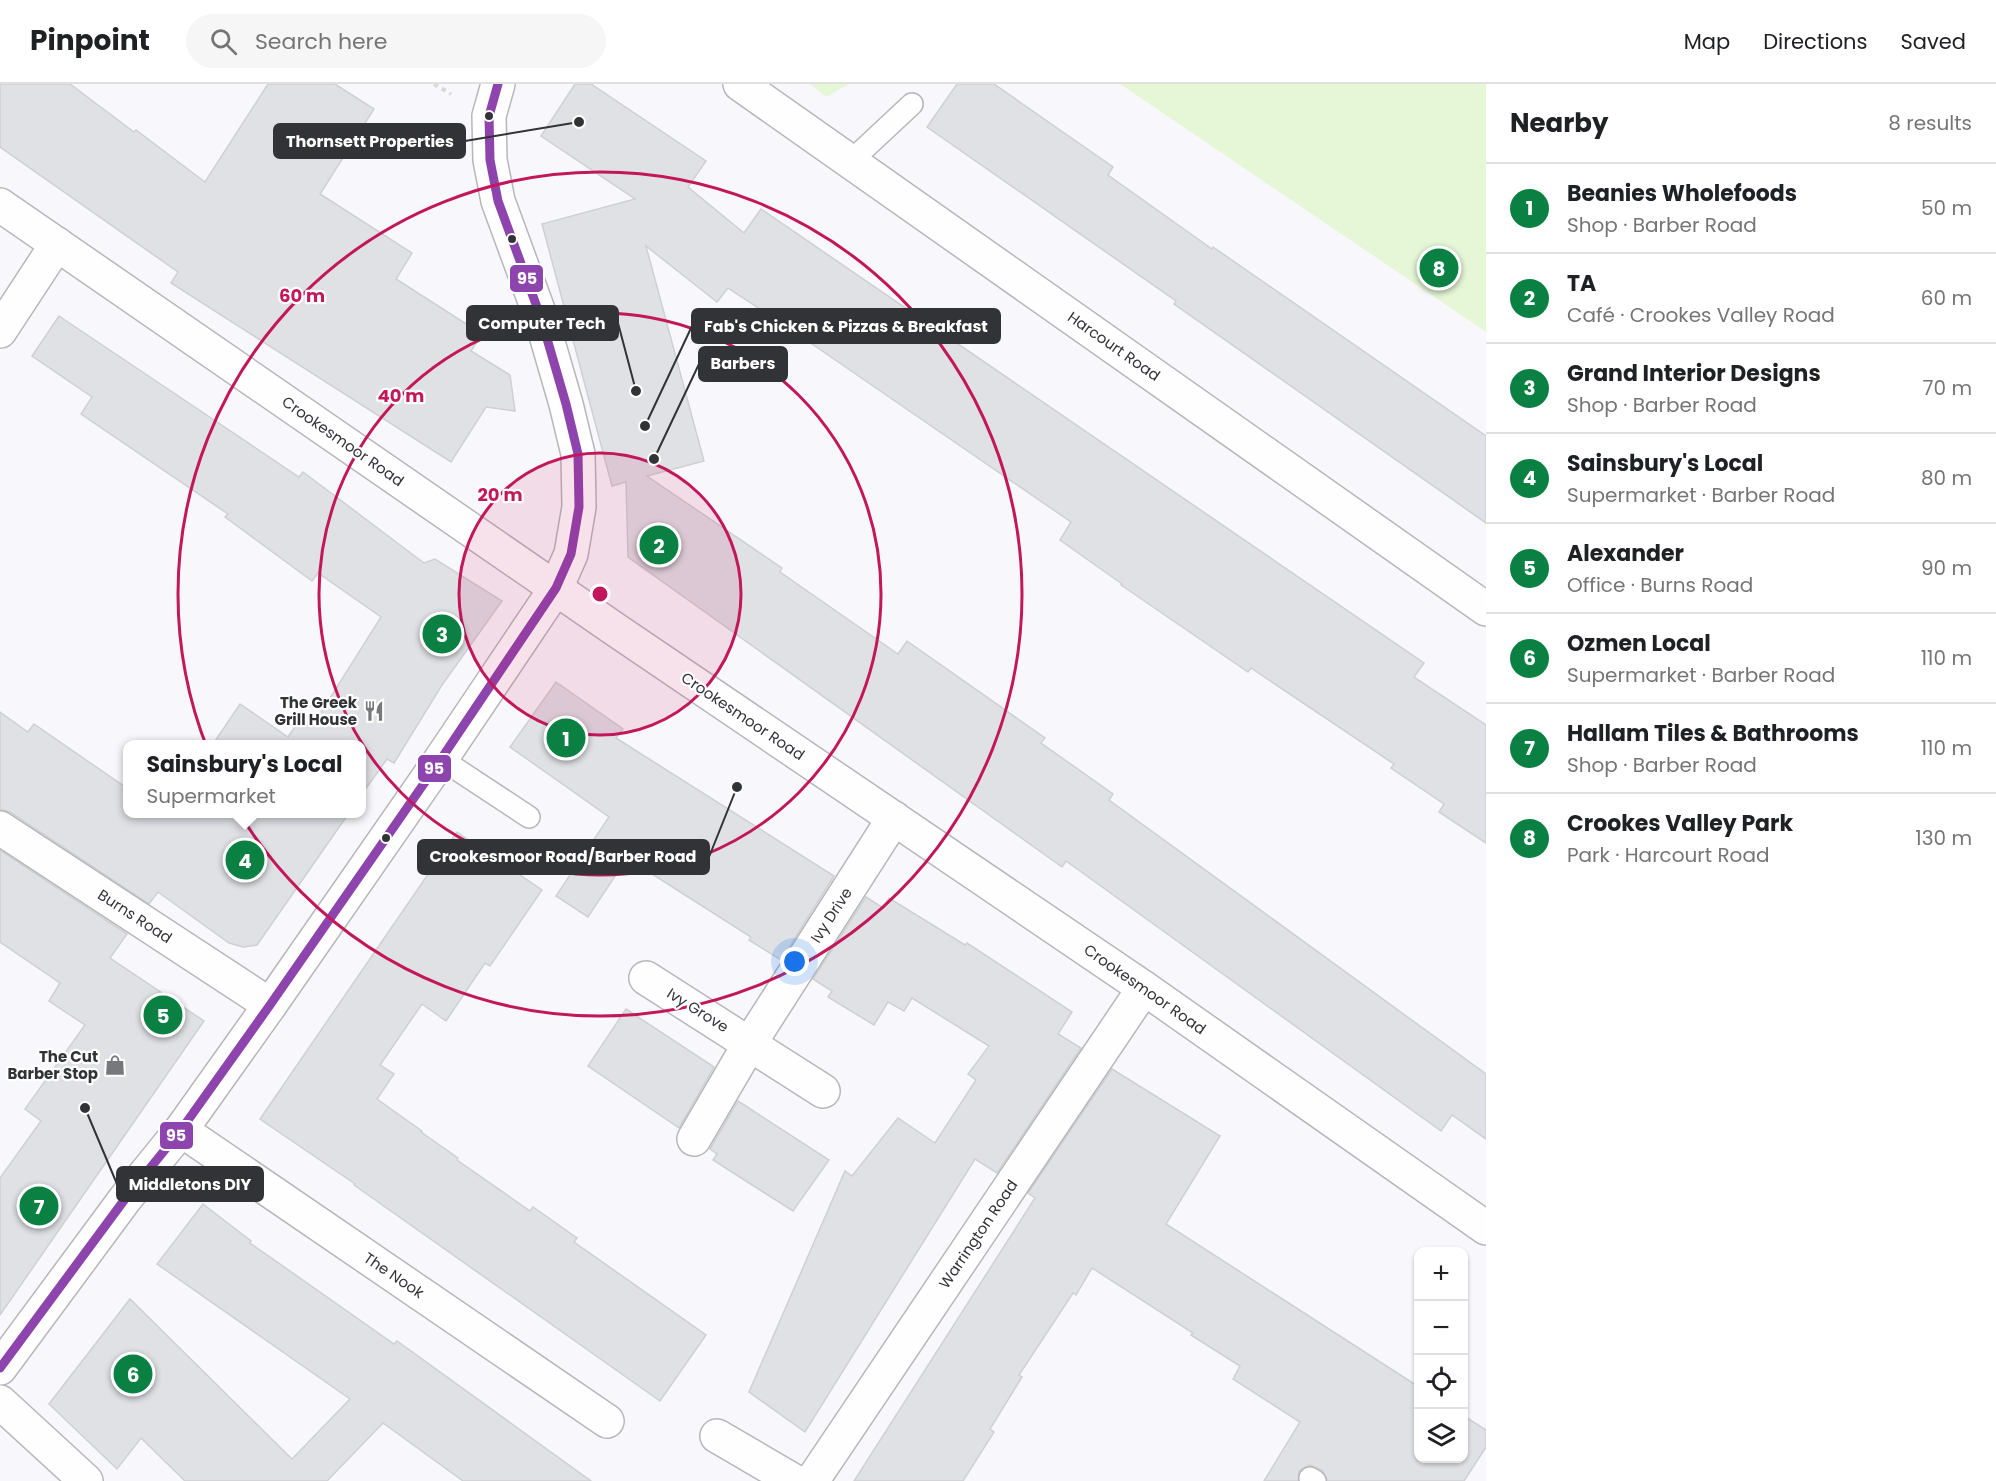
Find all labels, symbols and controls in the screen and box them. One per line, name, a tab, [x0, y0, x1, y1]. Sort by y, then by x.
search box	[186, 14, 606, 68]
text: Pinpoint	[30, 21, 150, 60]
icon: search	[207, 25, 240, 58]
text: Search here	[255, 26, 387, 57]
text: Map	[1684, 27, 1730, 56]
text: Directions	[1763, 27, 1867, 56]
text: Saved	[1900, 27, 1966, 56]
text: Nearby	[1510, 105, 1608, 141]
text: 8 results	[1888, 109, 1972, 137]
unlabelled marker	[483, 110, 495, 122]
callout: Thornsett Properties	[274, 124, 465, 158]
text: Thornsett Properties	[286, 130, 454, 153]
text: Beanies Wholefoods	[1567, 178, 1797, 209]
text: 1	[1526, 194, 1533, 222]
text: 50 m	[1921, 194, 1972, 222]
text: Shop · Barber Road	[1567, 211, 1757, 239]
unlabelled marker	[506, 233, 518, 245]
pin: 8	[1420, 246, 1458, 291]
line badge: 95	[509, 264, 544, 293]
text: 95	[517, 267, 537, 290]
text: TA	[1567, 268, 1596, 299]
text: 60 m	[279, 283, 325, 308]
text: 2	[1524, 284, 1535, 312]
text: 60 m	[1921, 284, 1972, 312]
text: Café · Crookes Valley Road	[1567, 301, 1835, 329]
callout: Computer Tech	[467, 306, 618, 340]
street label: Harcourt Road	[1064, 306, 1164, 386]
callout: Fab's Chicken & Pizzas & Breakfast	[692, 309, 1000, 343]
text: Computer Tech	[478, 312, 606, 335]
text: Fab's Chicken & Pizzas & Breakfast	[704, 315, 988, 338]
callout: Barbers	[699, 347, 787, 381]
text: Barbers	[711, 352, 775, 375]
text: Grand Interior Designs	[1567, 358, 1821, 389]
text: 3	[1523, 374, 1536, 402]
text: 70 m	[1923, 374, 1972, 402]
text: 40 m	[378, 383, 424, 408]
street label: Crookesmoor Road	[278, 391, 408, 491]
text: Shop · Barber Road	[1567, 391, 1757, 419]
text: Sainsbury's Local	[1567, 448, 1763, 479]
text: 4	[1523, 464, 1536, 492]
text: 80 m	[1921, 464, 1972, 492]
text: Supermarket · Barber Road	[1567, 481, 1835, 509]
text: 20 m	[478, 482, 522, 507]
pin: 2	[640, 522, 678, 568]
text: Alexander	[1567, 538, 1684, 569]
text: 5	[1523, 554, 1536, 582]
text: 90 m	[1921, 554, 1972, 582]
text: Office · Burns Road	[1567, 571, 1753, 599]
centre of rings	[590, 584, 610, 604]
pin: 3	[422, 612, 462, 656]
text: Ozmen Local	[1567, 628, 1711, 659]
text: 6	[1523, 644, 1536, 672]
text: 110 m	[1921, 644, 1972, 672]
text: Supermarket · Barber Road	[1567, 661, 1835, 689]
street label: Crookesmoor Road	[677, 667, 809, 765]
place label: The Greek Grill House	[274, 692, 358, 730]
restaurant icon: The Greek Grill House	[362, 699, 386, 723]
pin: 1	[546, 716, 586, 760]
text: Hallam Tiles & Bathrooms	[1567, 718, 1859, 749]
text: 7	[1524, 734, 1535, 762]
text: 110 m	[1921, 734, 1972, 762]
popup	[123, 740, 366, 818]
text: Sainsbury's Local	[146, 749, 343, 780]
text: Shop · Barber Road	[1567, 751, 1757, 779]
line badge: 95	[417, 754, 452, 783]
text: 95	[424, 757, 444, 780]
text: Supermarket	[146, 782, 276, 810]
text: Crookes Valley Park	[1567, 808, 1793, 839]
text: 8	[1523, 824, 1536, 852]
text: 130 m	[1915, 824, 1972, 852]
unlabelled marker	[380, 832, 392, 844]
pin: 4	[226, 838, 264, 882]
callout: Crookesmoor Road/Barber Road	[418, 840, 709, 874]
text: Park · Harcourt Road	[1567, 841, 1769, 869]
text: Crookesmoor Road/Barber Road	[430, 845, 696, 868]
street label: Ivy Drive	[805, 883, 857, 947]
street label: Burns Road	[94, 884, 176, 948]
street label: Crookesmoor Road	[1080, 939, 1210, 1039]
your location	[780, 947, 809, 976]
street label: Ivy Grove	[663, 983, 733, 1037]
pin: 5	[144, 992, 182, 1038]
place label: The Cut Barber Stop	[7, 1046, 98, 1084]
shop icon: The Cut Barber Stop	[103, 1053, 127, 1077]
line badge: 95	[159, 1121, 194, 1150]
text: 95	[166, 1124, 186, 1147]
callout: Middletons DIY	[117, 1167, 263, 1201]
text: Middletons DIY	[129, 1173, 252, 1196]
street label: Warrington Road	[934, 1175, 1022, 1293]
pin: 7	[20, 1184, 58, 1228]
street label: The Nook	[360, 1247, 428, 1303]
map controls	[1414, 1247, 1468, 1463]
button: +	[1414, 1247, 1468, 1301]
button: −	[1414, 1301, 1468, 1355]
pin: 6	[114, 1352, 152, 1396]
button: locate	[1414, 1355, 1468, 1409]
button: layers	[1414, 1409, 1468, 1463]

